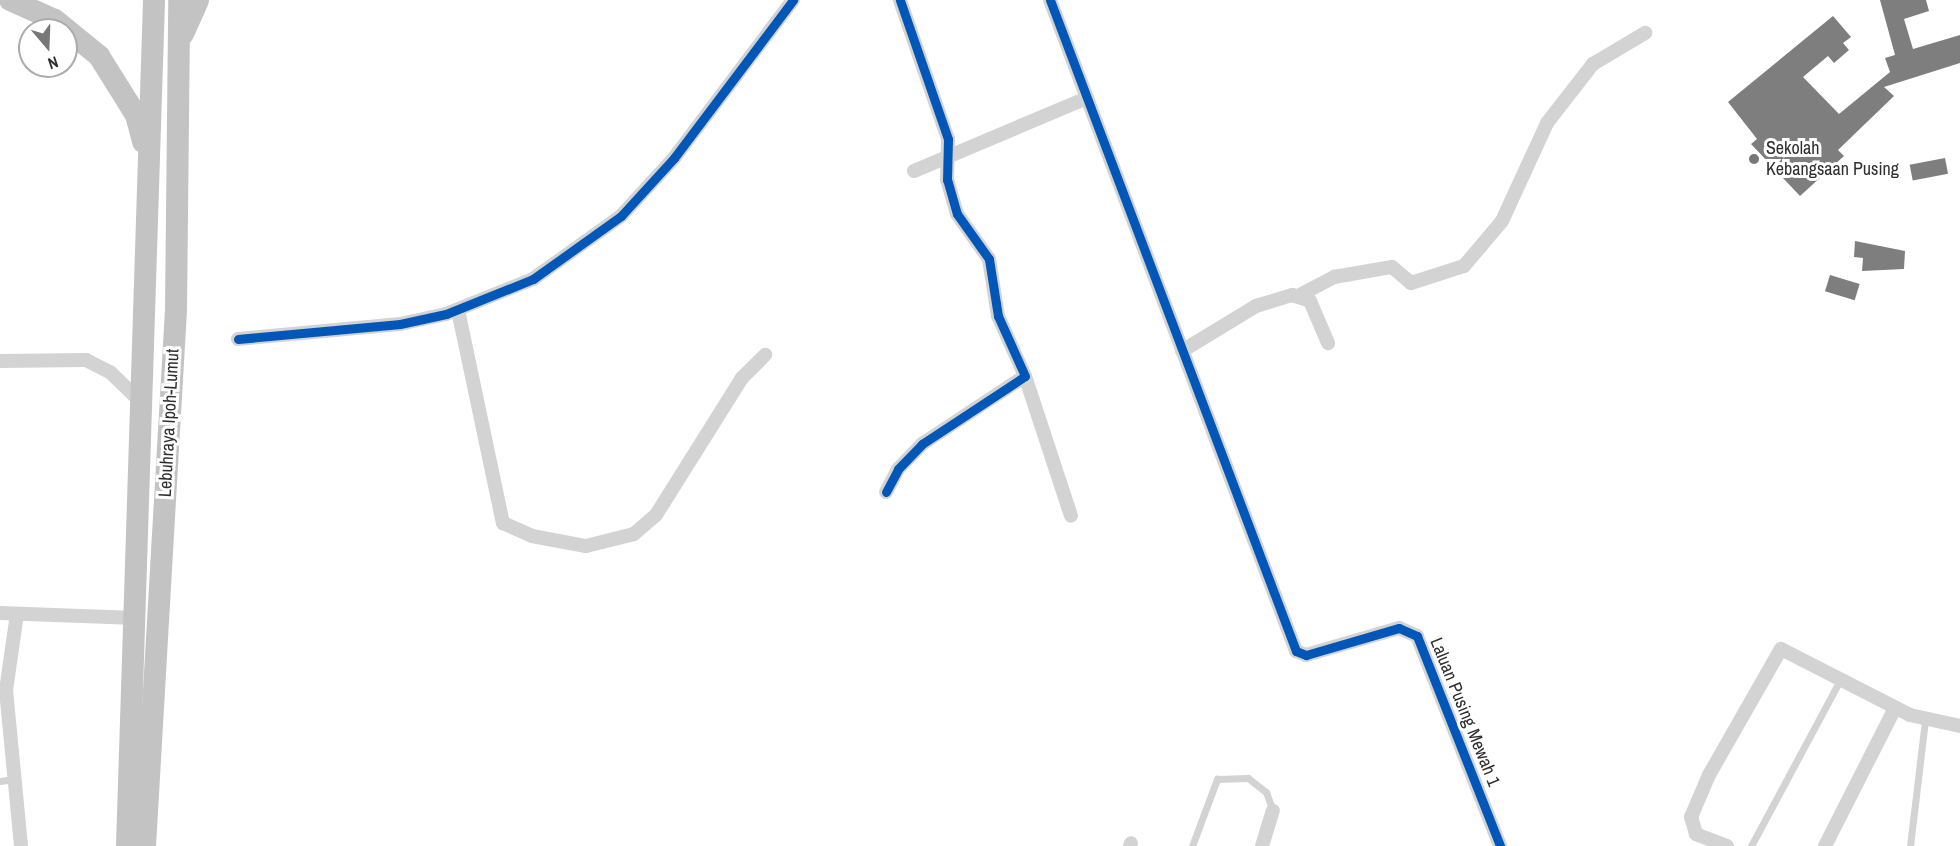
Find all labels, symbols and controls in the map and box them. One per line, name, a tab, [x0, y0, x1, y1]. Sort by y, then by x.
north arrow	[18, 18, 78, 78]
text: N	[45, 51, 61, 75]
place label: Sekolah Kebangsaan Pusing	[1766, 138, 1899, 180]
marker: Sekolah Kebangsaan Pusing	[1747, 152, 1761, 166]
street label: Lebuhraya Ipoh-Lumut	[154, 348, 184, 498]
street label: Laluan Pusing Mewah 1	[1425, 635, 1505, 789]

